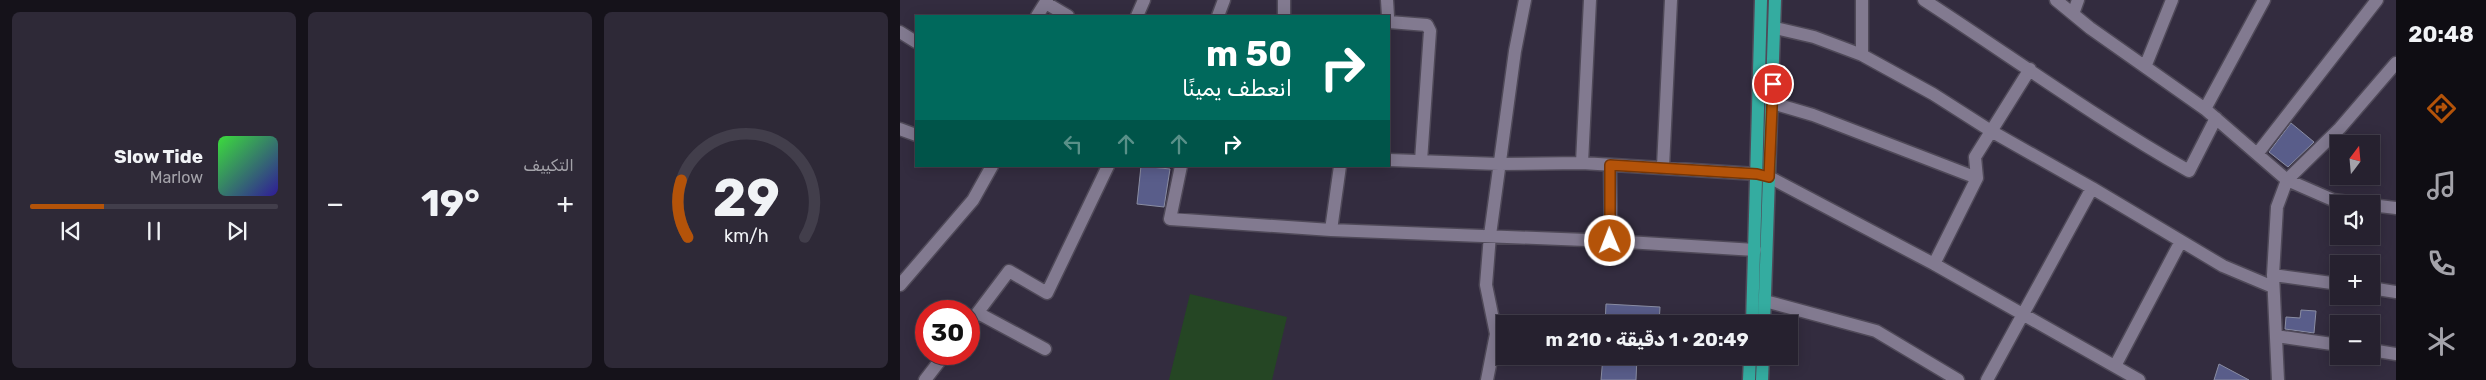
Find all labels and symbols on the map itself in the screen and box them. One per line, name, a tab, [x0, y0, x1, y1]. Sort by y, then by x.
pin	[1752, 63, 1794, 105]
north arrow	[2330, 135, 2380, 185]
position arrow	[1583, 214, 1635, 266]
speed limit sign: 30	[915, 300, 980, 365]

